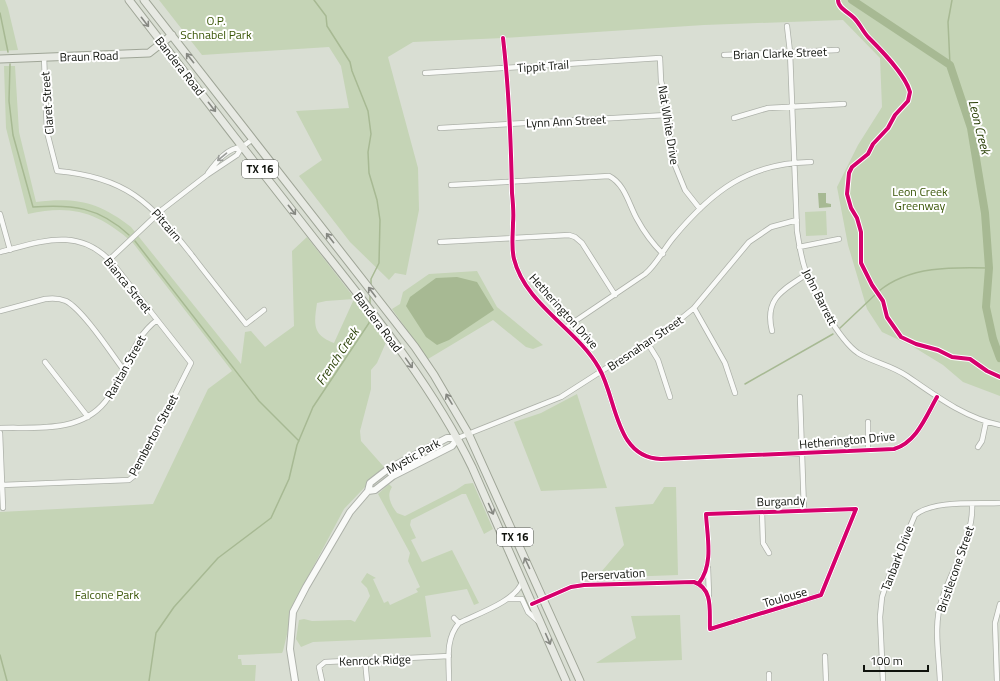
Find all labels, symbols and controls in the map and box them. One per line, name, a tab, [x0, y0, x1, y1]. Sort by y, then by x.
park label: O.P. Schnabel Park	[180, 11, 252, 44]
one-way arrow	[141, 16, 150, 27]
street label: Bandera Road	[151, 32, 209, 100]
street label: Brian Clarke Street	[733, 42, 828, 64]
street label: Braun Road	[59, 45, 119, 67]
one-way arrow	[186, 53, 194, 64]
street label: Tippit Trail	[516, 55, 570, 77]
street label: Claret Street	[35, 70, 59, 135]
street label: Nat White Drive	[653, 84, 685, 166]
water label: Leon Creek	[964, 98, 997, 158]
one-way arrow	[207, 102, 216, 113]
street label: Lynn Ann Street	[525, 109, 607, 133]
one-way arrow	[217, 153, 228, 162]
road number: TX 16	[242, 160, 278, 178]
park label: Leon Creek Greenway	[892, 182, 948, 215]
street label: Pitcairn	[147, 204, 187, 246]
one-way arrow	[287, 204, 296, 215]
one-way arrow	[326, 233, 335, 244]
street label: Bianca Street	[99, 253, 157, 318]
street label: John Barrett	[798, 265, 843, 329]
street label: Hetherington Drive	[525, 269, 603, 353]
one-way arrow	[368, 286, 376, 297]
street label: Bandera Road	[349, 288, 407, 356]
street label: Bresnahan Street	[603, 310, 687, 375]
water label: French Creek	[310, 321, 365, 389]
street label: Raritan Street	[100, 331, 151, 402]
one-way arrow	[405, 357, 413, 368]
street label: Pemberton Street	[123, 390, 183, 479]
one-way arrow	[445, 394, 453, 405]
street label: Hetherington Drive	[798, 426, 896, 454]
street label: Mystic Park	[383, 433, 444, 479]
street label: Burgandy	[756, 491, 806, 511]
one-way arrow	[488, 503, 495, 515]
street label: Tanbark Drive	[876, 522, 918, 594]
street label: Bristlecone Street	[931, 522, 979, 615]
road number: TX 16	[497, 528, 533, 546]
one-way arrow	[523, 558, 531, 570]
street label: Perservation	[580, 563, 646, 585]
street label: Toulouse	[761, 582, 809, 612]
park label: Falcone Park	[75, 585, 139, 604]
one-way arrow	[545, 633, 552, 645]
scale bar	[864, 647, 928, 673]
street label: Kenrock Ridge	[339, 649, 411, 671]
text: 100 m	[870, 651, 903, 670]

